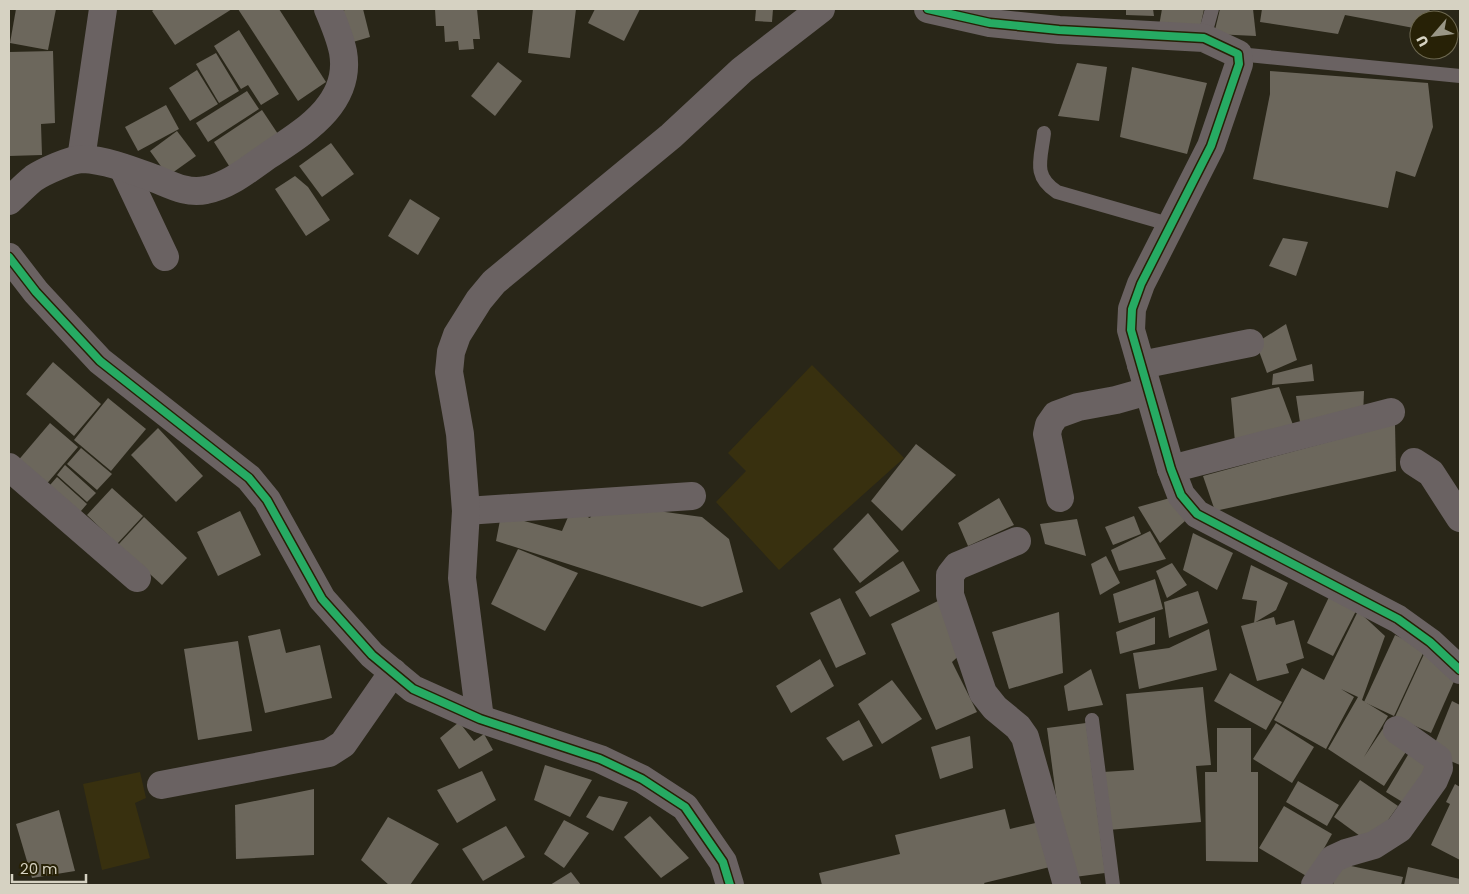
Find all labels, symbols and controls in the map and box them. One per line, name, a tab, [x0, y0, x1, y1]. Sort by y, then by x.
north arrow	[1409, 10, 1459, 60]
text: U	[1411, 32, 1434, 50]
scale bar	[12, 852, 86, 884]
text: 20 m	[20, 858, 58, 879]

